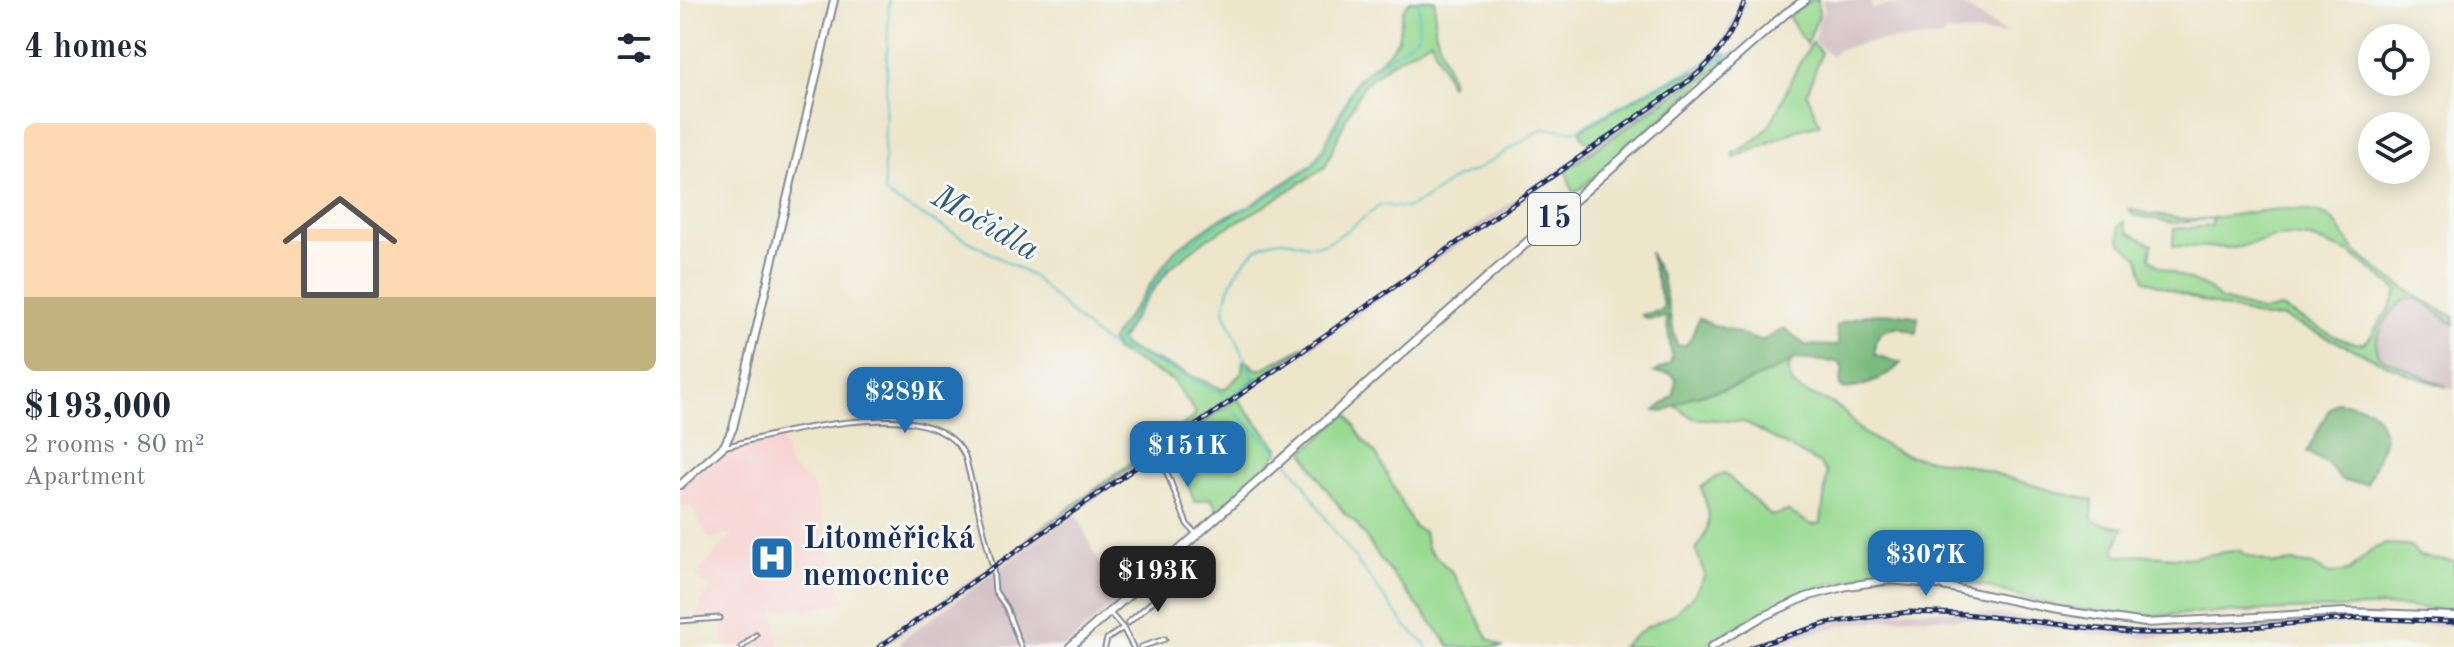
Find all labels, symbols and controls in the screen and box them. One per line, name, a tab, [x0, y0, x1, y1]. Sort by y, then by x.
map controls	[2358, 24, 2430, 184]
button: locate	[2358, 24, 2430, 96]
icon: filters	[612, 26, 656, 70]
text: 4 homes	[24, 31, 147, 65]
button: layers	[2358, 112, 2430, 184]
icon: home	[268, 175, 412, 319]
water label: Močidla	[925, 179, 1045, 268]
road number: 15	[1528, 193, 1580, 245]
pin: $289K	[849, 367, 961, 435]
text: $289K	[865, 380, 945, 406]
text: $193,000	[24, 391, 172, 425]
pin: $151K	[1132, 421, 1244, 489]
text: 2 rooms · 80 m²	[24, 432, 205, 458]
text: $151K	[1148, 434, 1228, 460]
text: Apartment	[24, 464, 146, 490]
place label: Litoměřická nemocnice	[803, 524, 975, 593]
pin: $307K	[1870, 530, 1982, 598]
hospital icon: Litoměřická nemocnice	[748, 534, 796, 582]
text: $307K	[1886, 543, 1966, 569]
pin: $193K	[1102, 546, 1214, 614]
text: $193K	[1118, 559, 1198, 585]

